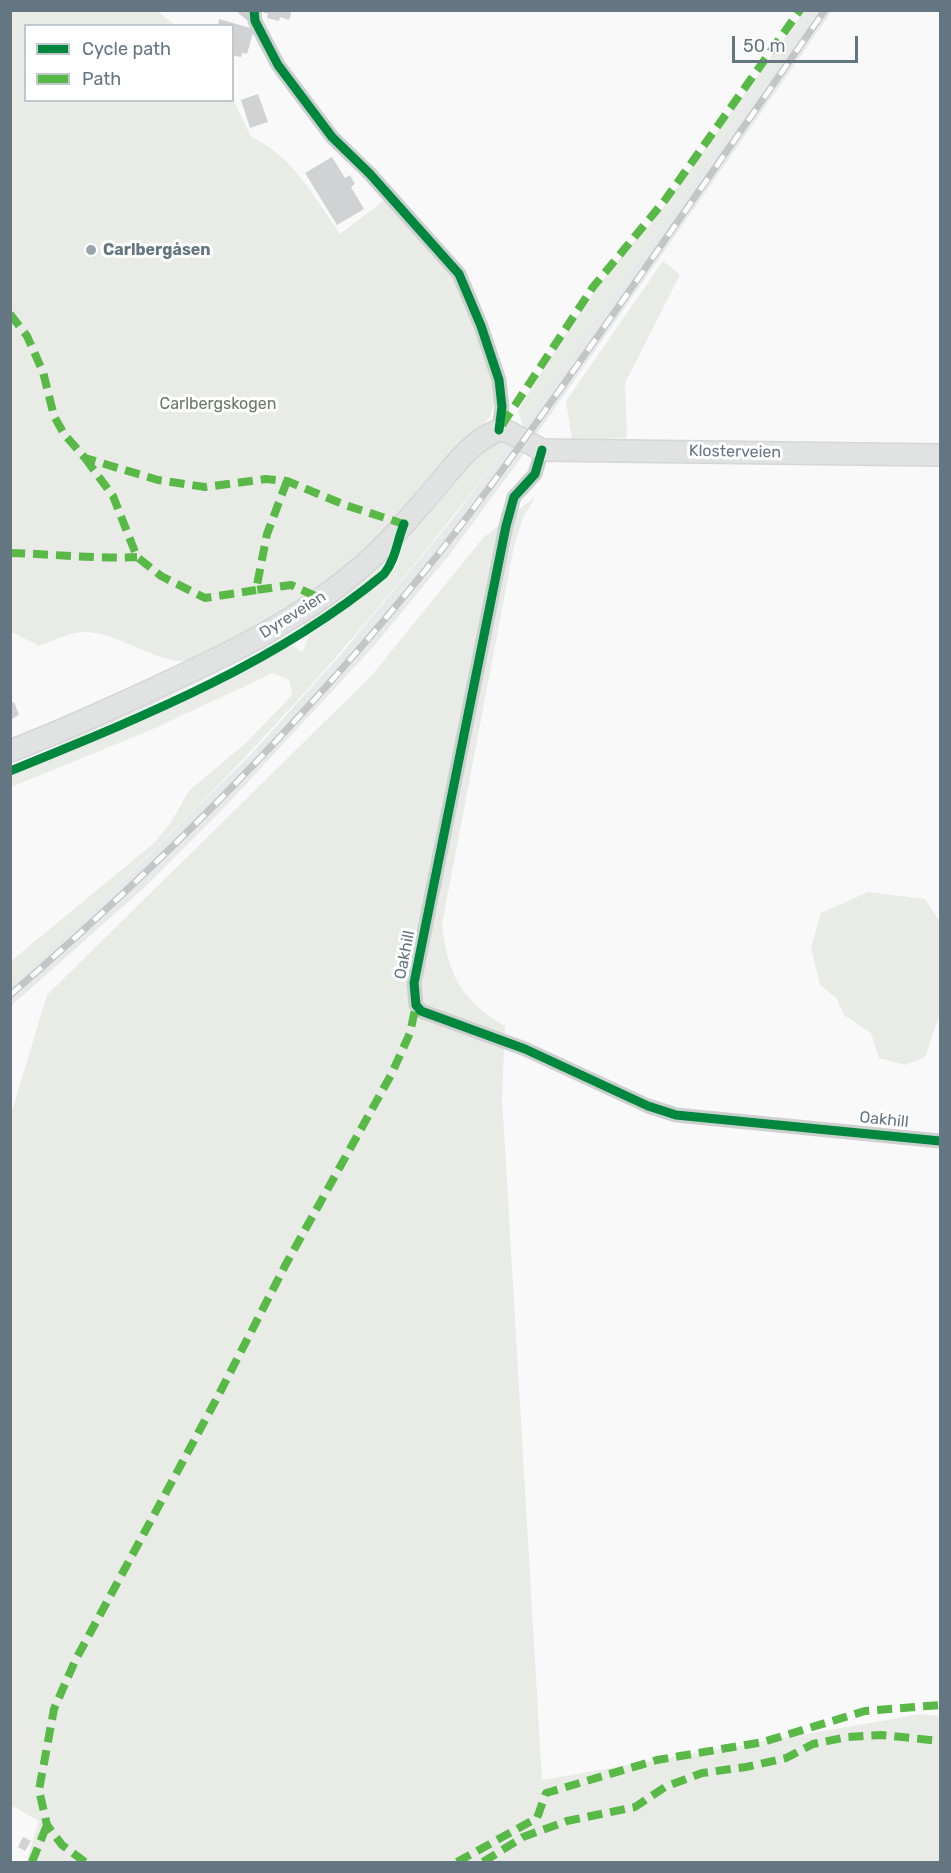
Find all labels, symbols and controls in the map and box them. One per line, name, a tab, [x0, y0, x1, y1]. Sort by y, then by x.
legend	[24, 24, 234, 102]
scale bar	[735, 24, 861, 62]
text: 50 m	[743, 35, 786, 57]
text: Cycle path	[82, 38, 171, 60]
text: Path	[82, 68, 121, 90]
place label: Carlbergåsen	[103, 240, 211, 260]
marker: Carlbergåsen	[84, 243, 98, 257]
park label: Carlbergskogen	[160, 394, 276, 414]
street label: Klosterveien	[689, 442, 781, 462]
street label: Dyreveien	[256, 587, 330, 643]
street label: Oakhill	[391, 929, 419, 981]
street label: Oakhill	[858, 1108, 910, 1132]

